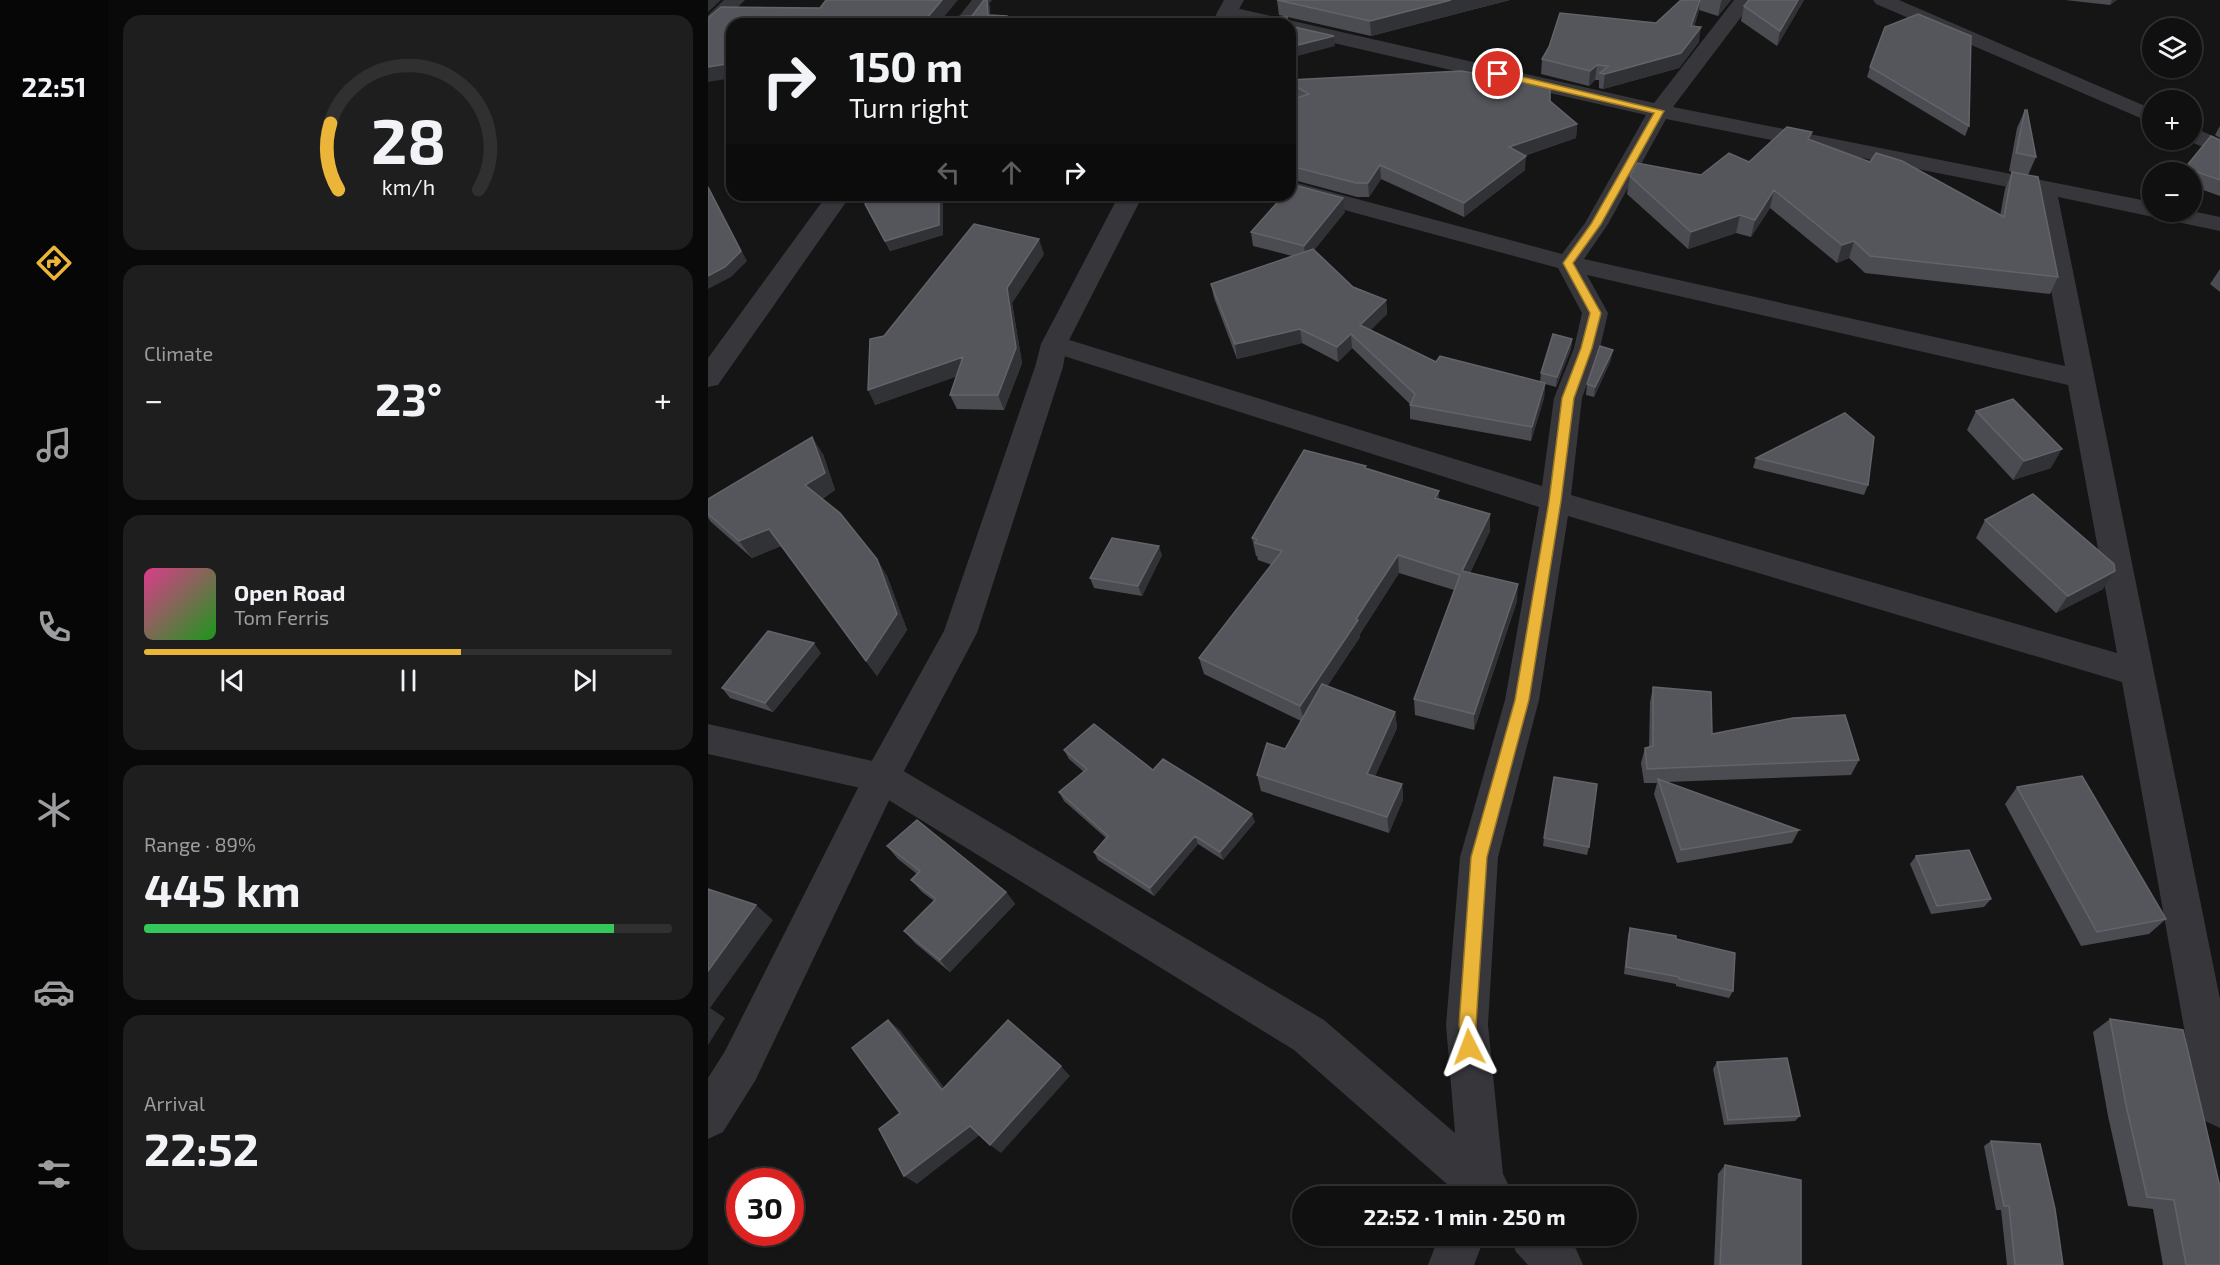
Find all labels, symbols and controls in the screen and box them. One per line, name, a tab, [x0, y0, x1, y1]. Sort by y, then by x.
map controls	[2142, 18, 2202, 222]
button: layers	[2142, 18, 2202, 78]
text: 150 m	[849, 40, 963, 90]
icon: right	[750, 42, 828, 120]
pin	[1472, 48, 1523, 99]
icon: arrive	[1481, 57, 1514, 90]
text: 22:51	[22, 70, 86, 102]
button: +	[2142, 90, 2202, 150]
text: Turn right	[849, 91, 969, 123]
text: 28	[370, 102, 446, 177]
icon: left	[932, 156, 965, 189]
icon: ahead	[995, 156, 1028, 189]
icon: right	[1058, 156, 1091, 189]
button: −	[2142, 162, 2202, 222]
text: km/h	[381, 174, 435, 199]
icon: directions	[33, 242, 75, 284]
text: Climate	[144, 341, 213, 365]
text: 23°	[375, 371, 442, 425]
text: −	[144, 379, 163, 419]
text: +	[654, 379, 672, 419]
icon: music	[33, 424, 75, 466]
text: Open Road	[234, 579, 346, 605]
text: Tom Ferris	[234, 605, 329, 629]
icon: phone	[33, 606, 75, 648]
icon: previous	[216, 664, 249, 697]
icon: pause	[392, 664, 425, 697]
icon: next	[568, 664, 601, 697]
icon: climate	[33, 789, 75, 831]
text: Range · 89%	[144, 832, 256, 856]
text: 445 km	[144, 862, 301, 916]
icon: car	[33, 971, 75, 1013]
position arrow	[1437, 1015, 1501, 1079]
text: Arrival	[144, 1091, 205, 1115]
text: 22:52	[144, 1121, 259, 1175]
icon: filters	[33, 1153, 75, 1195]
speed limit sign: 30	[726, 1168, 804, 1246]
text: 22:52 · 1 min · 250 m	[1363, 1203, 1566, 1229]

